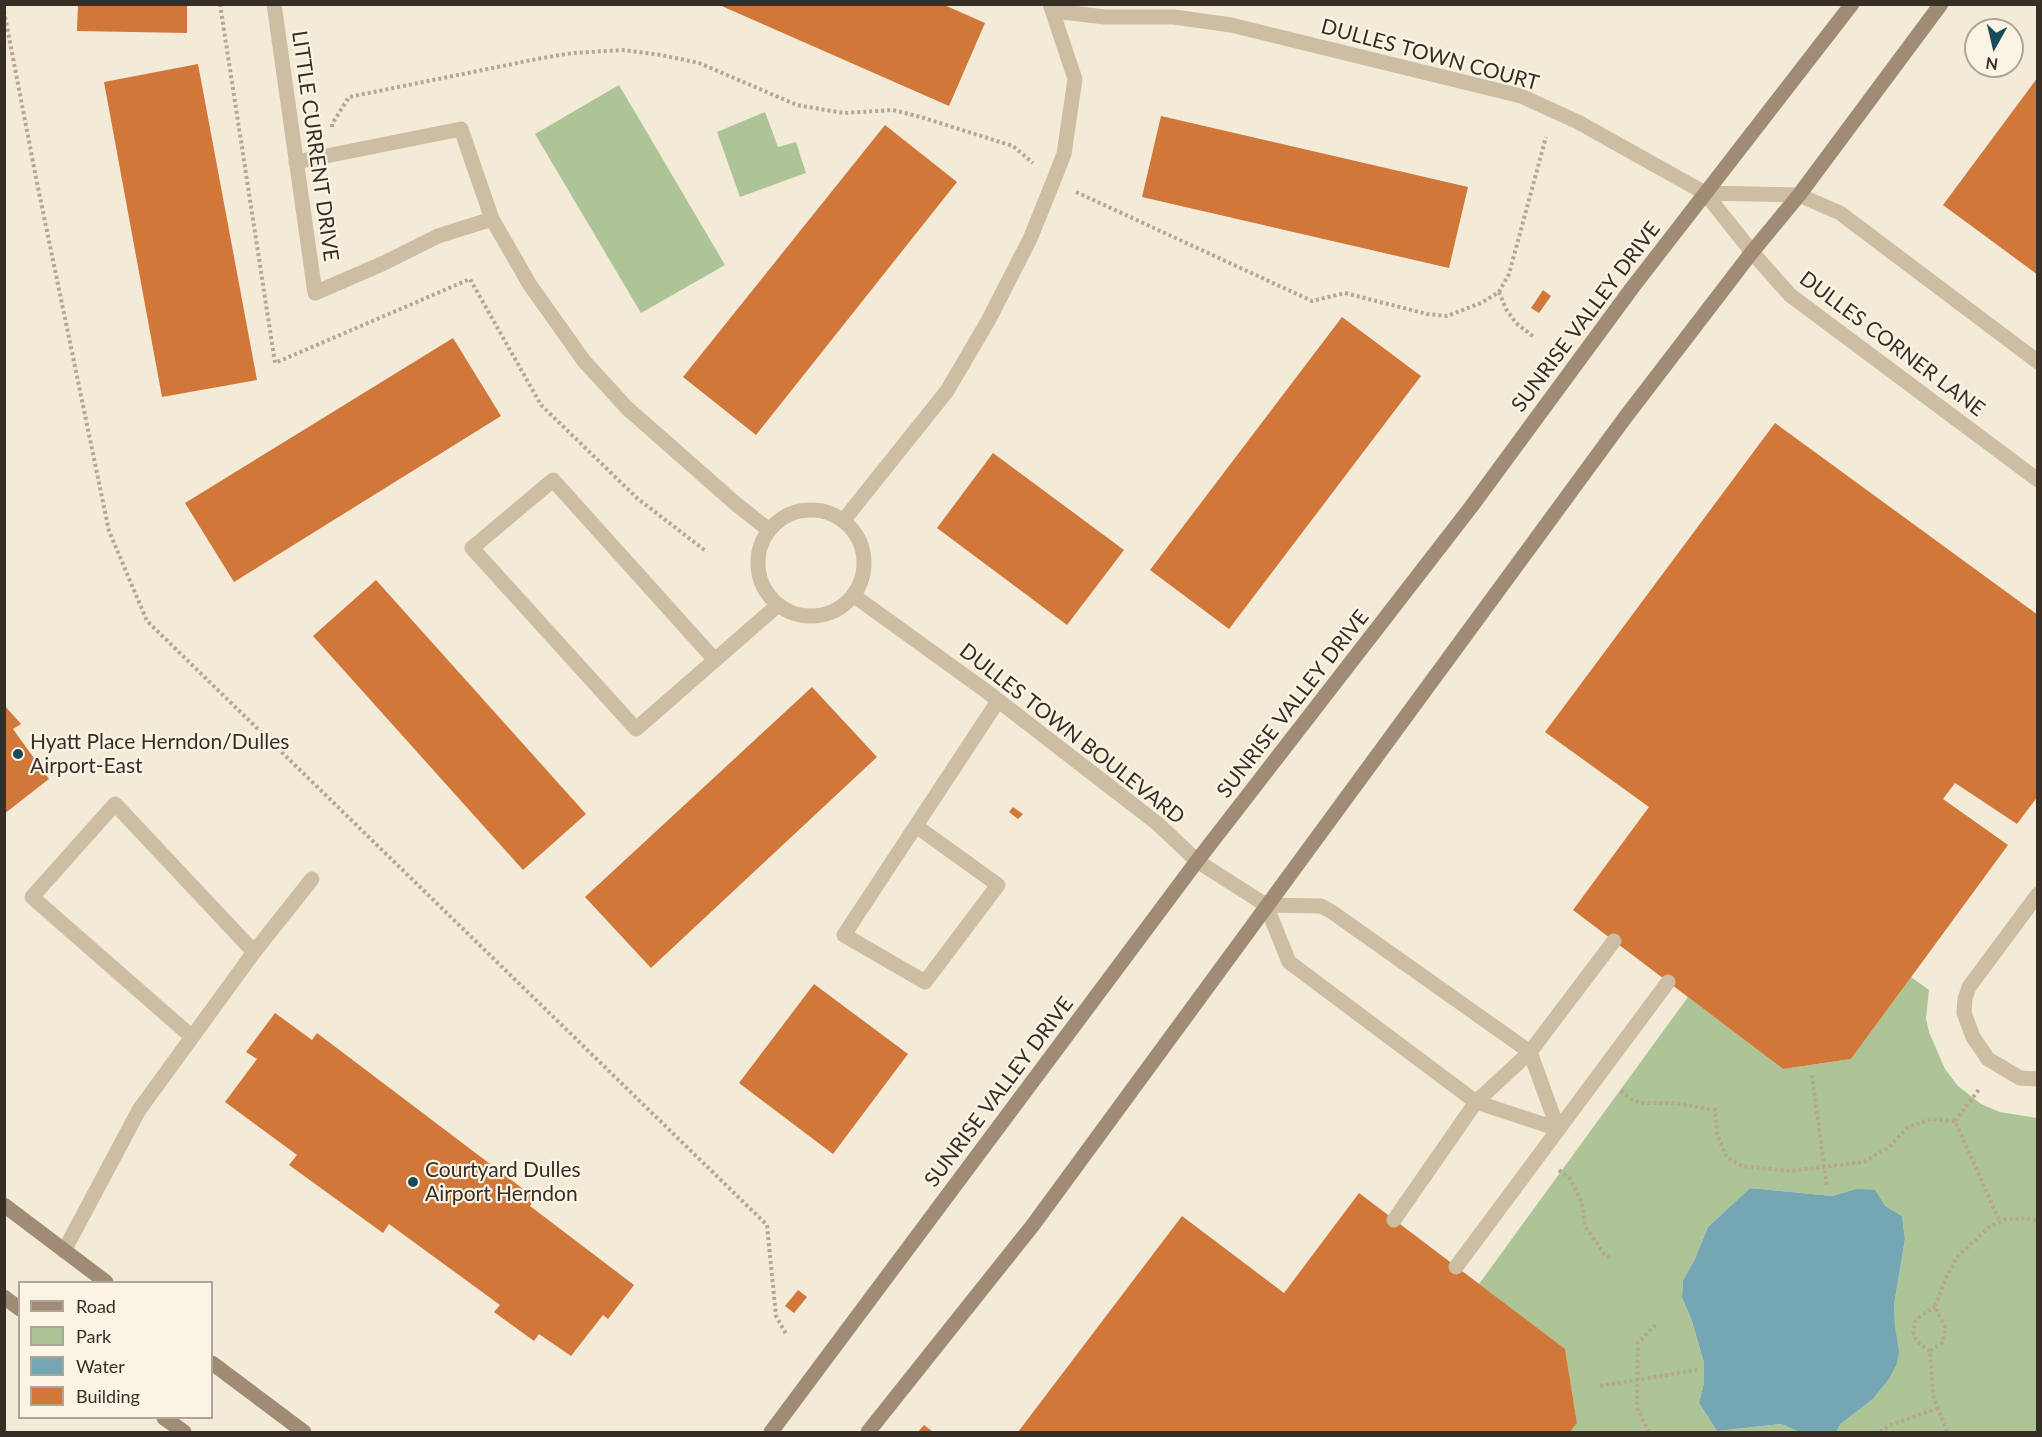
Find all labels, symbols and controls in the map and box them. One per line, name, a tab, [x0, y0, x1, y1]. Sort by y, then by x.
street label: DULLES TOWN COURT	[1318, 14, 1542, 96]
north arrow	[1964, 18, 2024, 78]
street label: LITTLE CURRENT DRIVE	[286, 29, 344, 263]
text: N	[1984, 54, 1999, 75]
street label: SUNRISE VALLEY DRIVE	[1506, 217, 1666, 417]
street label: DULLES CORNER LANE	[1794, 266, 1990, 422]
street label: SUNRISE VALLEY DRIVE	[1212, 605, 1374, 803]
street label: DULLES TOWN BOULEVARD	[955, 638, 1189, 830]
place label: Hyatt Place Herndon/Dulles Airport-East	[30, 729, 289, 779]
marker: Hyatt Place Herndon/Dulles Airport-East	[11, 747, 25, 761]
street label: SUNRISE VALLEY DRIVE	[919, 992, 1079, 1192]
place label: Courtyard Dulles Airport Herndon	[425, 1157, 581, 1207]
marker: Courtyard Dulles Airport Herndon	[406, 1175, 420, 1189]
legend	[18, 1281, 213, 1419]
text: Road	[76, 1295, 116, 1317]
text: Park	[76, 1325, 111, 1347]
text: Water	[76, 1355, 125, 1377]
text: Building	[76, 1385, 140, 1407]

